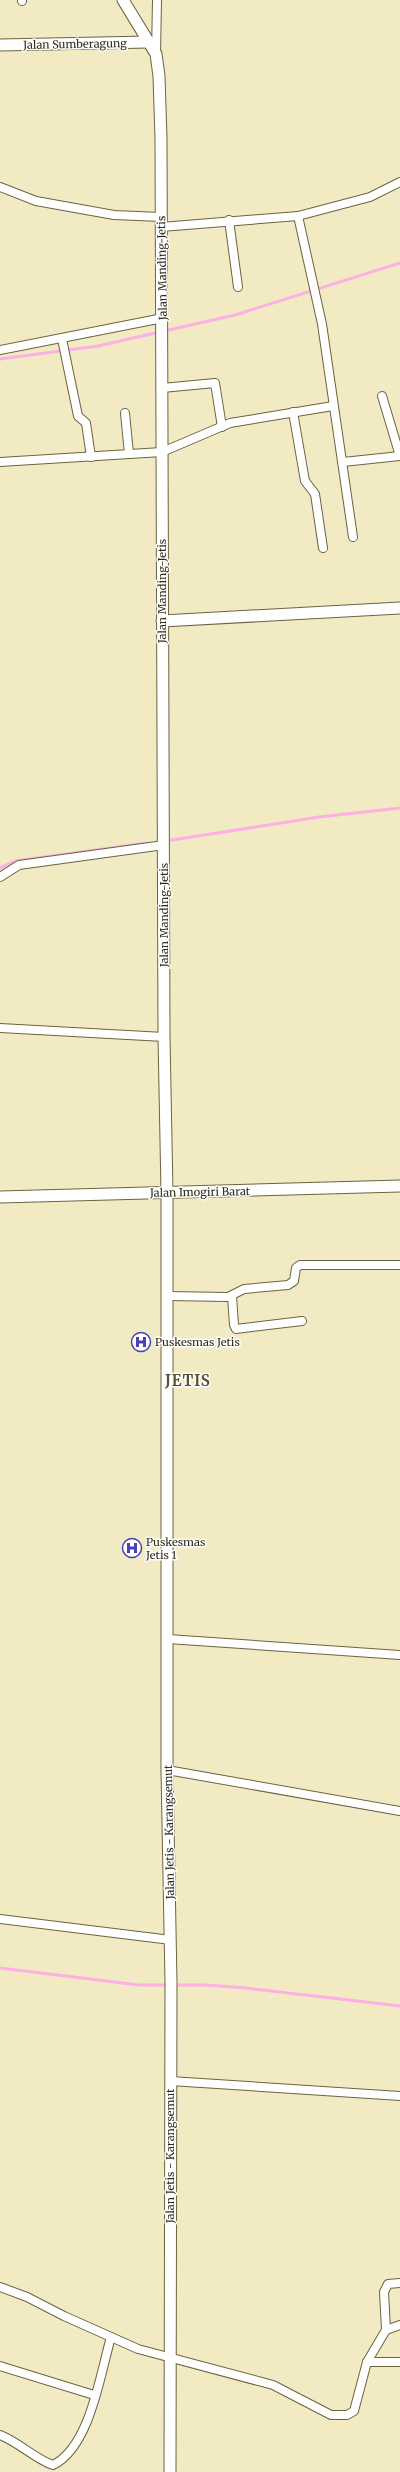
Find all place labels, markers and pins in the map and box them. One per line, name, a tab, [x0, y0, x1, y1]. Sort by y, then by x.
hospital icon: Puskesmas Jetis	[130, 1331, 152, 1353]
place label: Puskesmas Jetis	[155, 1335, 240, 1349]
place label: Puskesmas Jetis 1	[145, 1535, 205, 1562]
hospital icon: Puskesmas Jetis 1	[121, 1537, 143, 1559]

